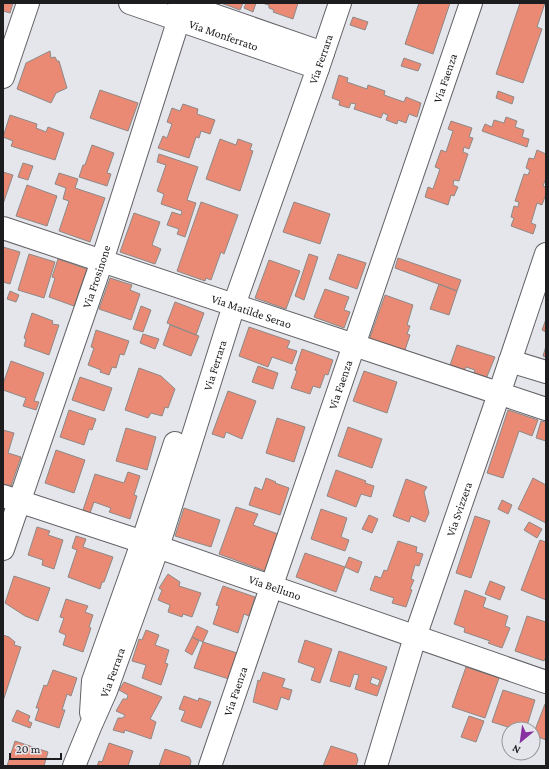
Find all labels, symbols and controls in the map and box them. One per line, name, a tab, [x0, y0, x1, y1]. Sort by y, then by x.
street label: Via Monferrato	[187, 17, 260, 54]
street label: Via Ferrara	[306, 32, 336, 86]
street label: Via Faenza	[430, 51, 460, 105]
street label: Via Frosinone	[79, 243, 114, 310]
street label: Via Matilde Serao	[209, 292, 293, 331]
street label: Via Ferrara	[201, 338, 230, 392]
street label: Via Faenza	[326, 358, 355, 411]
street label: Via Svizzera	[443, 480, 475, 538]
street label: Via Belluno	[247, 572, 303, 603]
street label: Via Ferrara	[97, 645, 128, 700]
street label: Via Faenza	[221, 664, 251, 718]
north arrow	[501, 721, 541, 761]
scale bar	[10, 735, 61, 761]
text: 20 m	[16, 742, 41, 756]
text: N	[510, 742, 522, 757]

